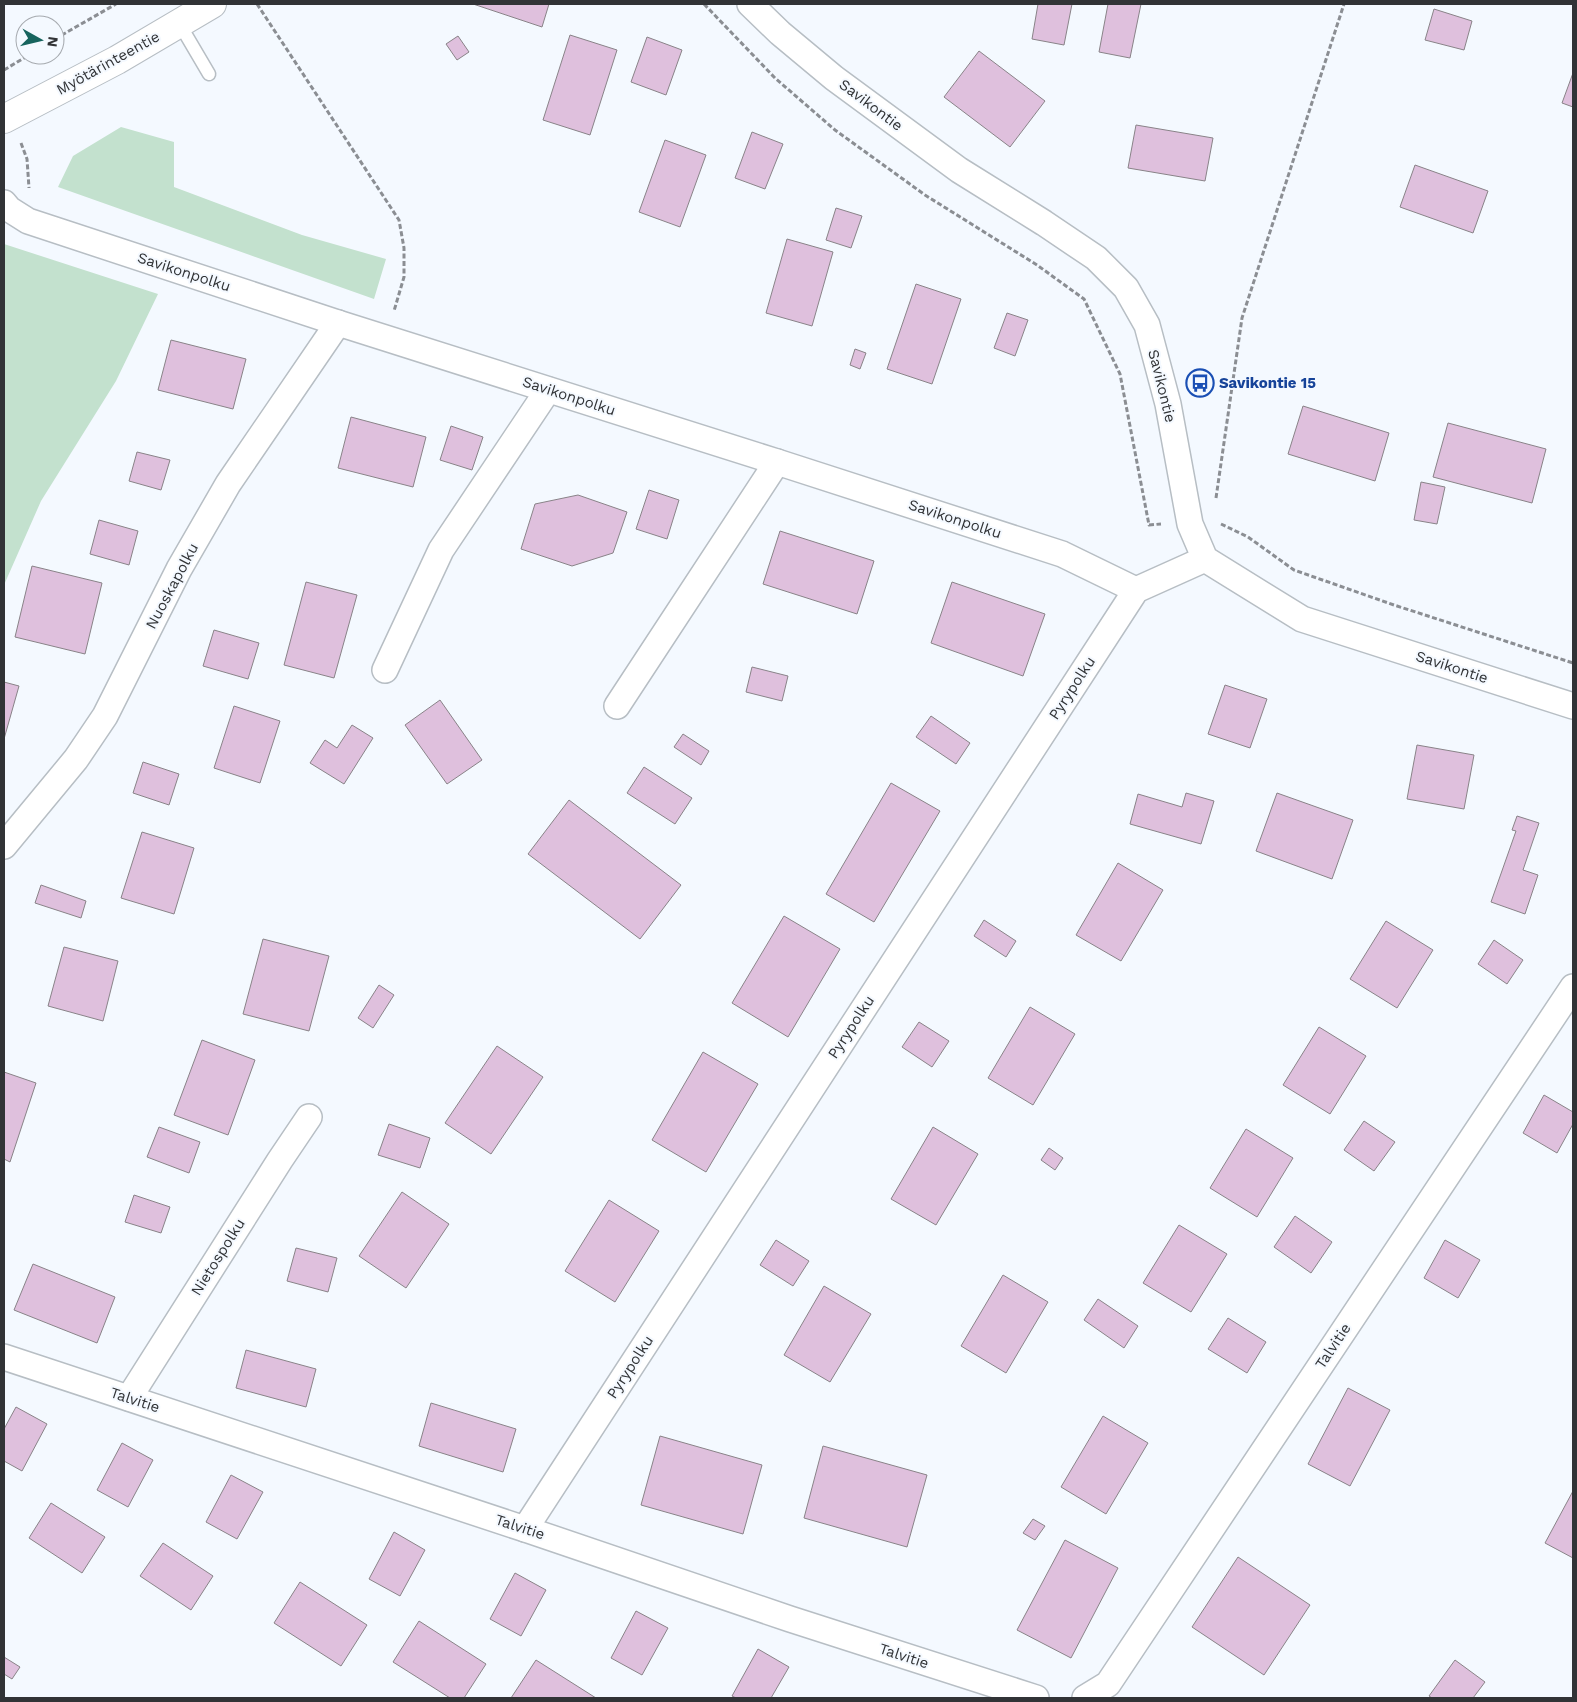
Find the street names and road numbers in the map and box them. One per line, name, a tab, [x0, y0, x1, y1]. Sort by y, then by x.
street label: Myötärinteentie	[53, 27, 163, 99]
street label: Savikontie	[836, 75, 906, 135]
street label: Savikonpolku	[135, 248, 233, 296]
street label: Savikontie	[1144, 348, 1180, 424]
street label: Savikonpolku	[520, 372, 618, 420]
street label: Savikonpolku	[906, 495, 1004, 543]
street label: Nuoskapolku	[142, 540, 202, 632]
street label: Savikontie	[1414, 647, 1490, 687]
street label: Pyrypolku	[1045, 653, 1099, 723]
street label: Pyrypolku	[824, 992, 878, 1062]
street label: Nietospolku	[187, 1215, 249, 1299]
street label: Talvitie	[1311, 1320, 1355, 1372]
street label: Pyrypolku	[603, 1332, 657, 1402]
street label: Talvitie	[108, 1384, 162, 1416]
street label: Talvitie	[493, 1511, 547, 1543]
street label: Talvitie	[877, 1640, 931, 1672]

